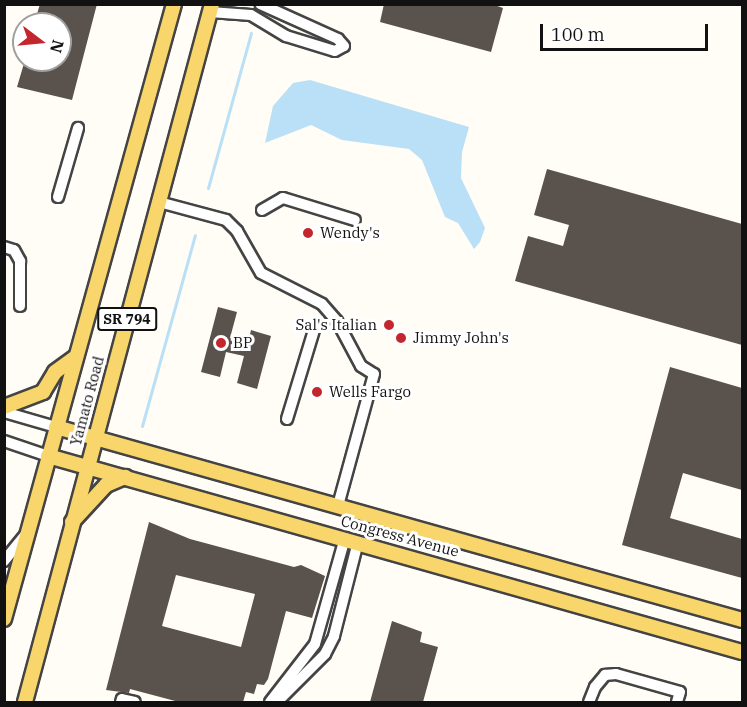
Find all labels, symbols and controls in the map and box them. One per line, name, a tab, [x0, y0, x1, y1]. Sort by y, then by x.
north arrow	[12, 12, 72, 72]
scale bar	[543, 12, 711, 50]
text: 100 m	[551, 23, 605, 46]
text: N	[46, 38, 69, 55]
place label: Wendy's	[320, 224, 380, 242]
marker: Wendy's	[301, 226, 315, 240]
road number: SR 794	[97, 308, 157, 330]
place label: Sal's Italian	[295, 316, 377, 334]
marker: Sal's Italian	[382, 318, 396, 332]
place label: Jimmy John's	[413, 329, 509, 347]
marker: Jimmy John's	[394, 331, 408, 345]
place label: BP	[233, 334, 252, 352]
marker: BP	[214, 336, 228, 350]
street label: Yamato Road	[66, 354, 108, 448]
place label: Wells Fargo	[329, 383, 411, 401]
marker: Wells Fargo	[310, 385, 324, 399]
street label: Congress Avenue	[339, 512, 461, 560]

